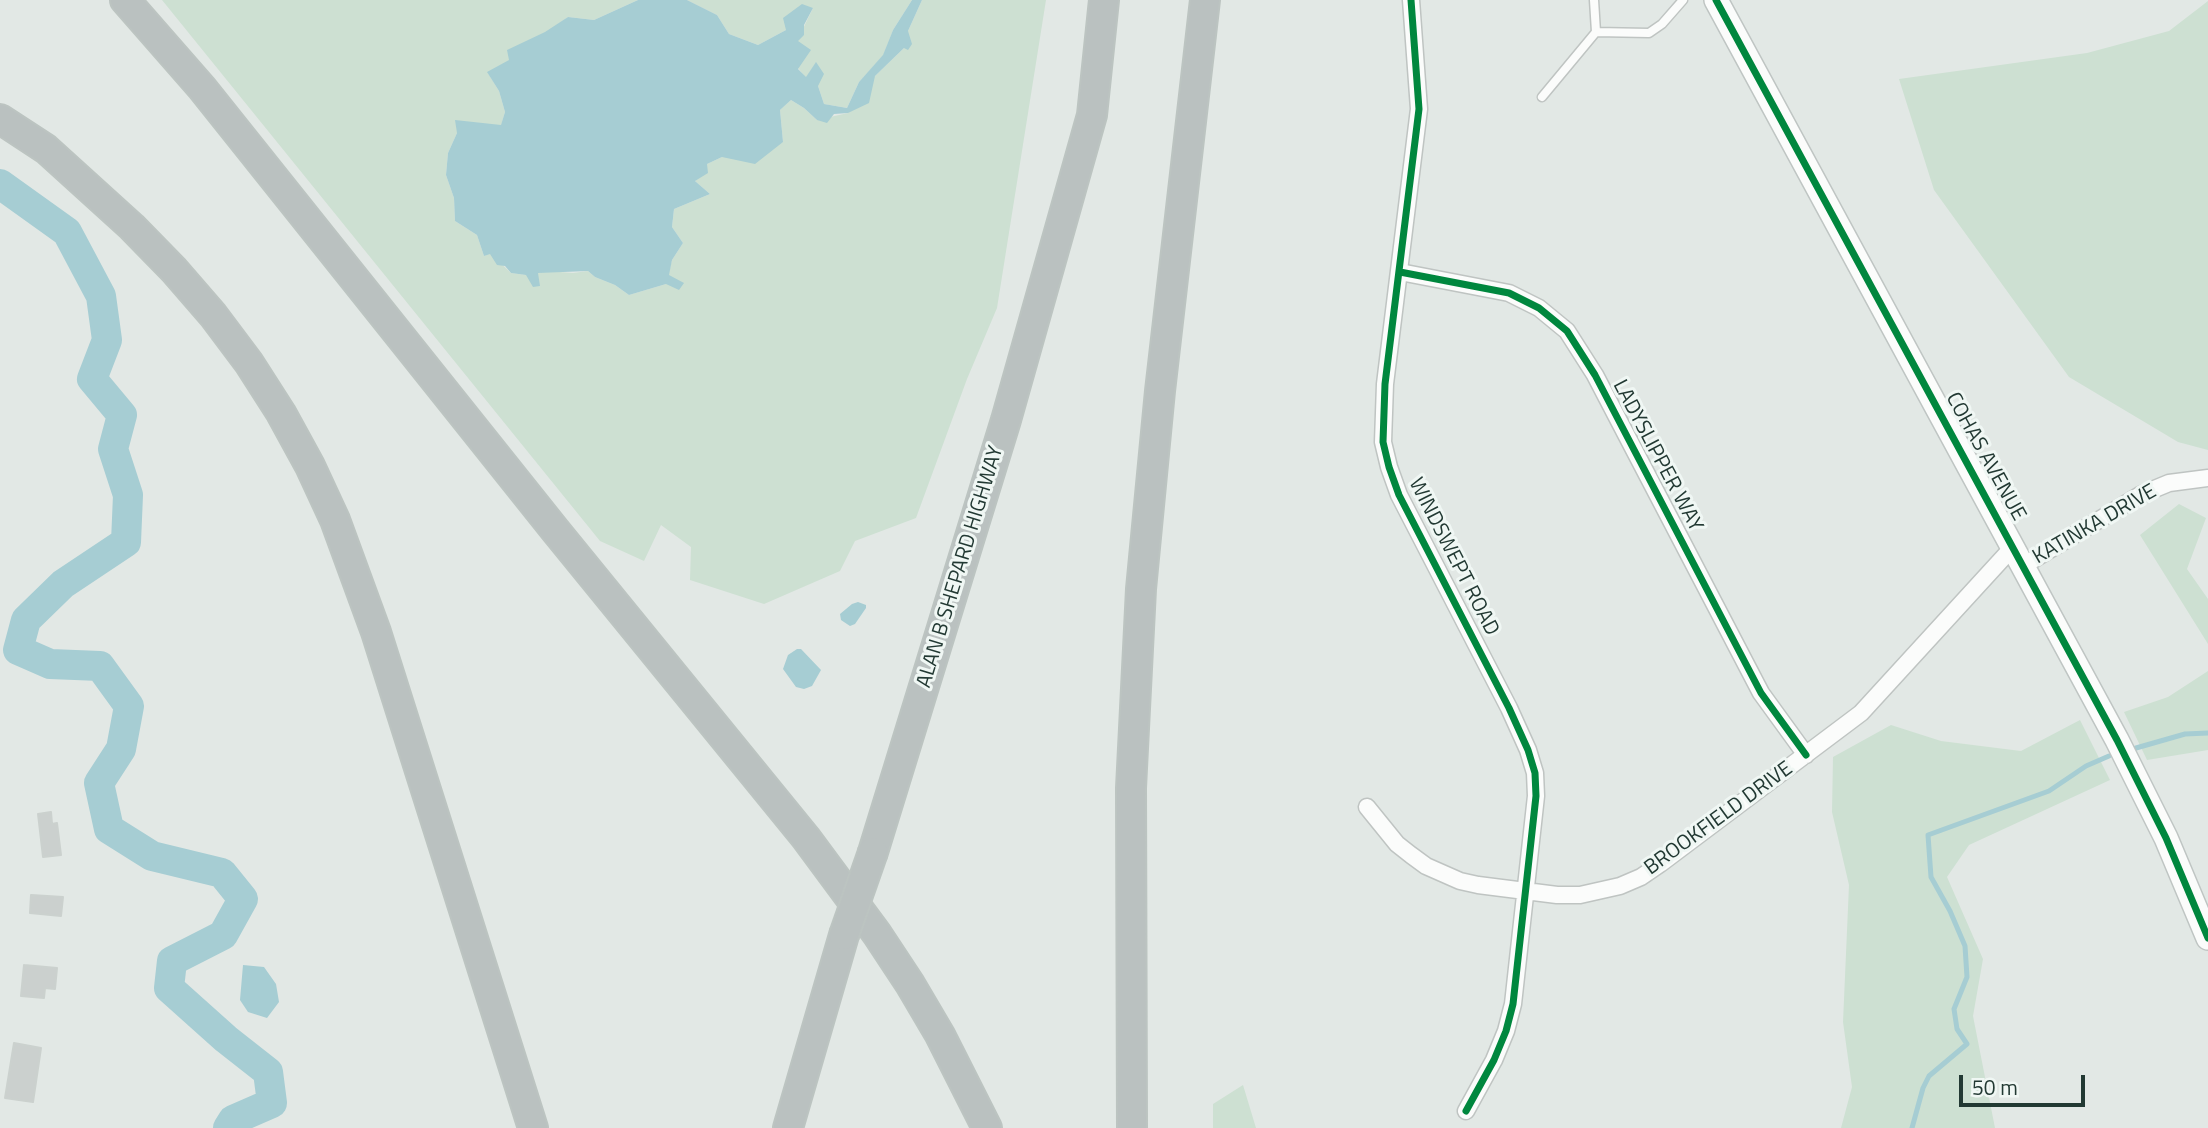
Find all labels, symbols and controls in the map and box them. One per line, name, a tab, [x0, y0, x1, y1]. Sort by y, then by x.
street label: LADYSLIPPER WAY	[1606, 376, 1708, 536]
street label: COHAS AVENUE	[1939, 388, 2031, 526]
street label: ALAN B SHEPARD HIGHWAY	[912, 443, 1010, 691]
street label: WINDSWEPT ROAD	[1402, 474, 1504, 640]
street label: KATINKA DRIVE	[2029, 479, 2161, 571]
street label: BROOKFIELD DRIVE	[1640, 757, 1798, 881]
scale bar	[1963, 1062, 2089, 1106]
text: 50 m	[1972, 1071, 2018, 1103]

